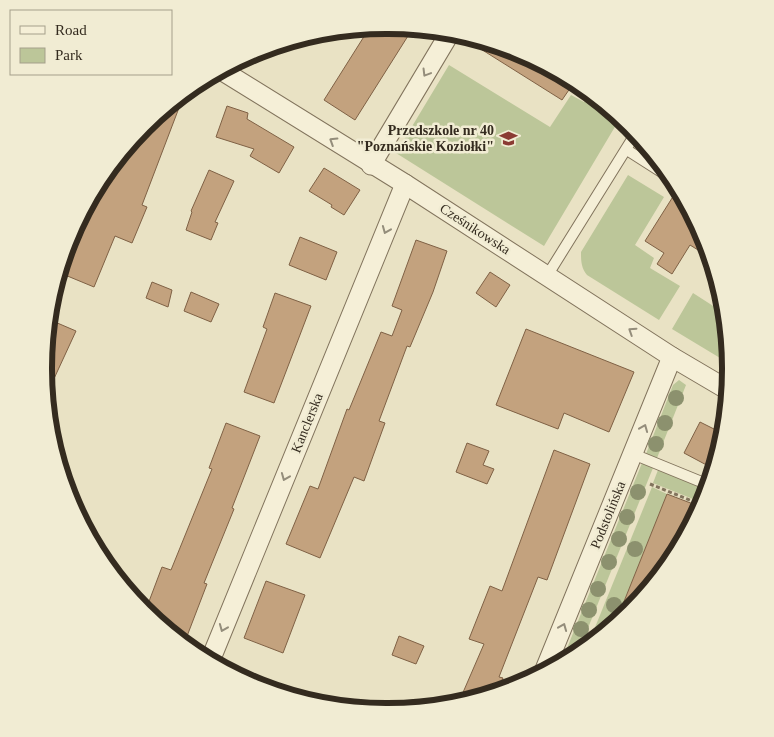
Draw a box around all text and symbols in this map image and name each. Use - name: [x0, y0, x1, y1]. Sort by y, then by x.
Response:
- legend: [10, 10, 172, 75]
- text: Road: [55, 22, 87, 38]
- text: Park: [55, 47, 83, 63]
- one-way arrow: [422, 68, 432, 77]
- place label: Przedszkole nr 40 "Poznańskie Koziołki": [357, 123, 494, 154]
- school or university icon: Przedszkole nr 40 "Poznańskie Koziołki": [498, 128, 518, 148]
- one-way arrow: [330, 138, 339, 147]
- street label: Cześnikowska: [437, 201, 514, 258]
- one-way arrow: [382, 225, 392, 233]
- one-way arrow: [628, 327, 637, 337]
- street label: Kanclerska: [288, 390, 326, 455]
- one-way arrow: [637, 424, 648, 433]
- one-way arrow: [281, 472, 291, 481]
- street label: Podstolińska: [588, 478, 629, 551]
- one-way arrow: [219, 623, 229, 631]
- one-way arrow: [556, 623, 567, 632]

